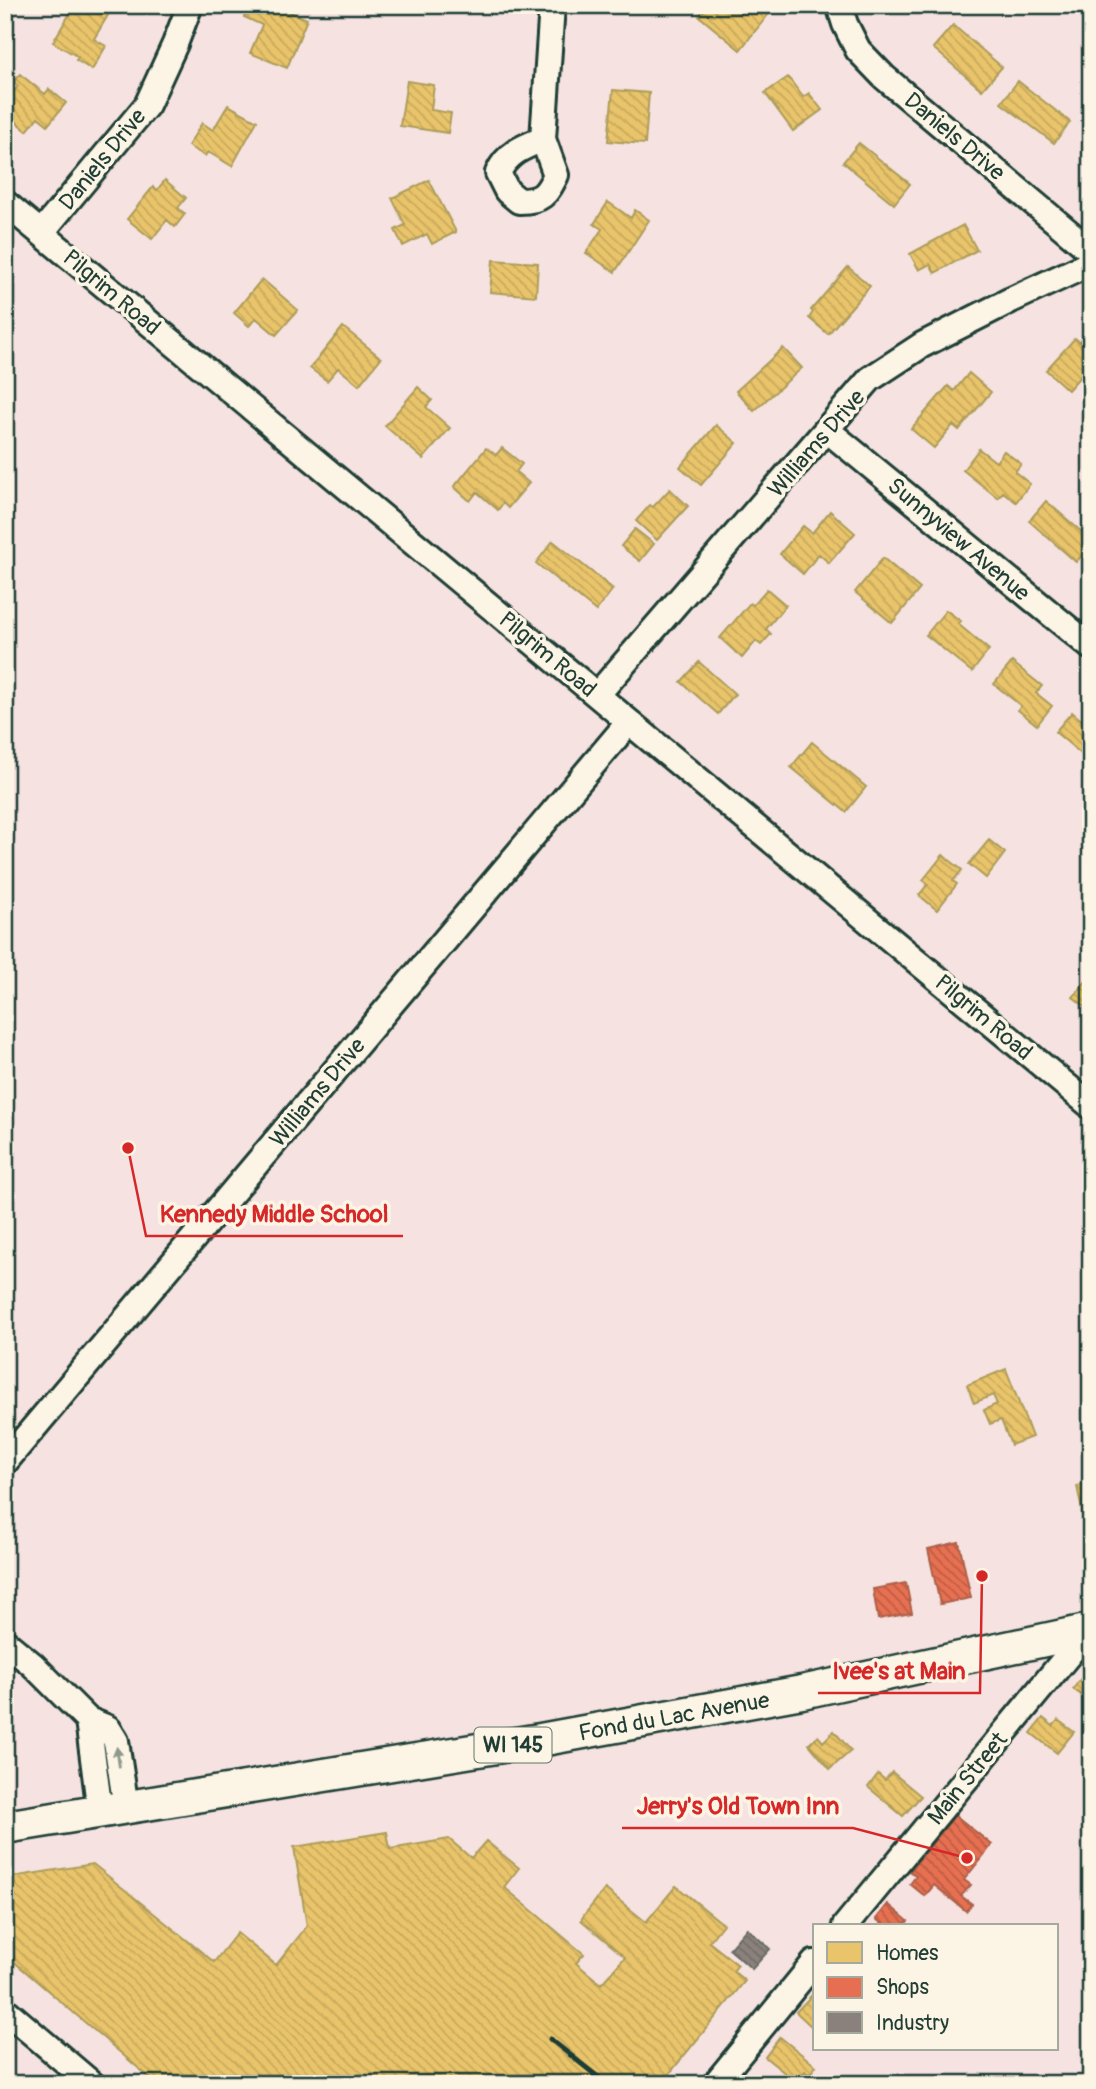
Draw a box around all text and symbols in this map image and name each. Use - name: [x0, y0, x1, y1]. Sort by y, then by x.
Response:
- street label: Daniels Drive: [898, 86, 1012, 187]
- street label: Daniels Drive: [53, 102, 153, 216]
- street label: Pilgrim Road: [57, 243, 166, 342]
- street label: Williams Drive: [761, 383, 872, 503]
- street label: Sunnyview Avenue: [881, 471, 1036, 608]
- street label: Pilgrim Road: [493, 605, 602, 704]
- street label: Pilgrim Road: [929, 968, 1038, 1067]
- street label: Williams Drive: [263, 1031, 372, 1153]
- callout: Kennedy Middle School: [146, 1191, 403, 1236]
- text: Kennedy Middle School: [160, 1200, 388, 1229]
- callout: Ivee's at Main: [818, 1648, 980, 1693]
- text: Ivee's at Main: [832, 1657, 966, 1686]
- street label: Fond du Lac Avenue: [577, 1685, 772, 1748]
- street label: Main Street: [921, 1725, 1014, 1831]
- road number: WI 145: [475, 1728, 552, 1762]
- one-way arrow: [112, 1745, 123, 1767]
- callout: Jerry's Old Town Inn: [622, 1783, 853, 1828]
- text: Jerry's Old Town Inn: [637, 1792, 839, 1821]
- legend: [813, 1924, 1058, 2050]
- text: Homes: [876, 1940, 939, 1967]
- text: Shops: [876, 1974, 929, 2001]
- text: Industry: [876, 2010, 949, 2037]

